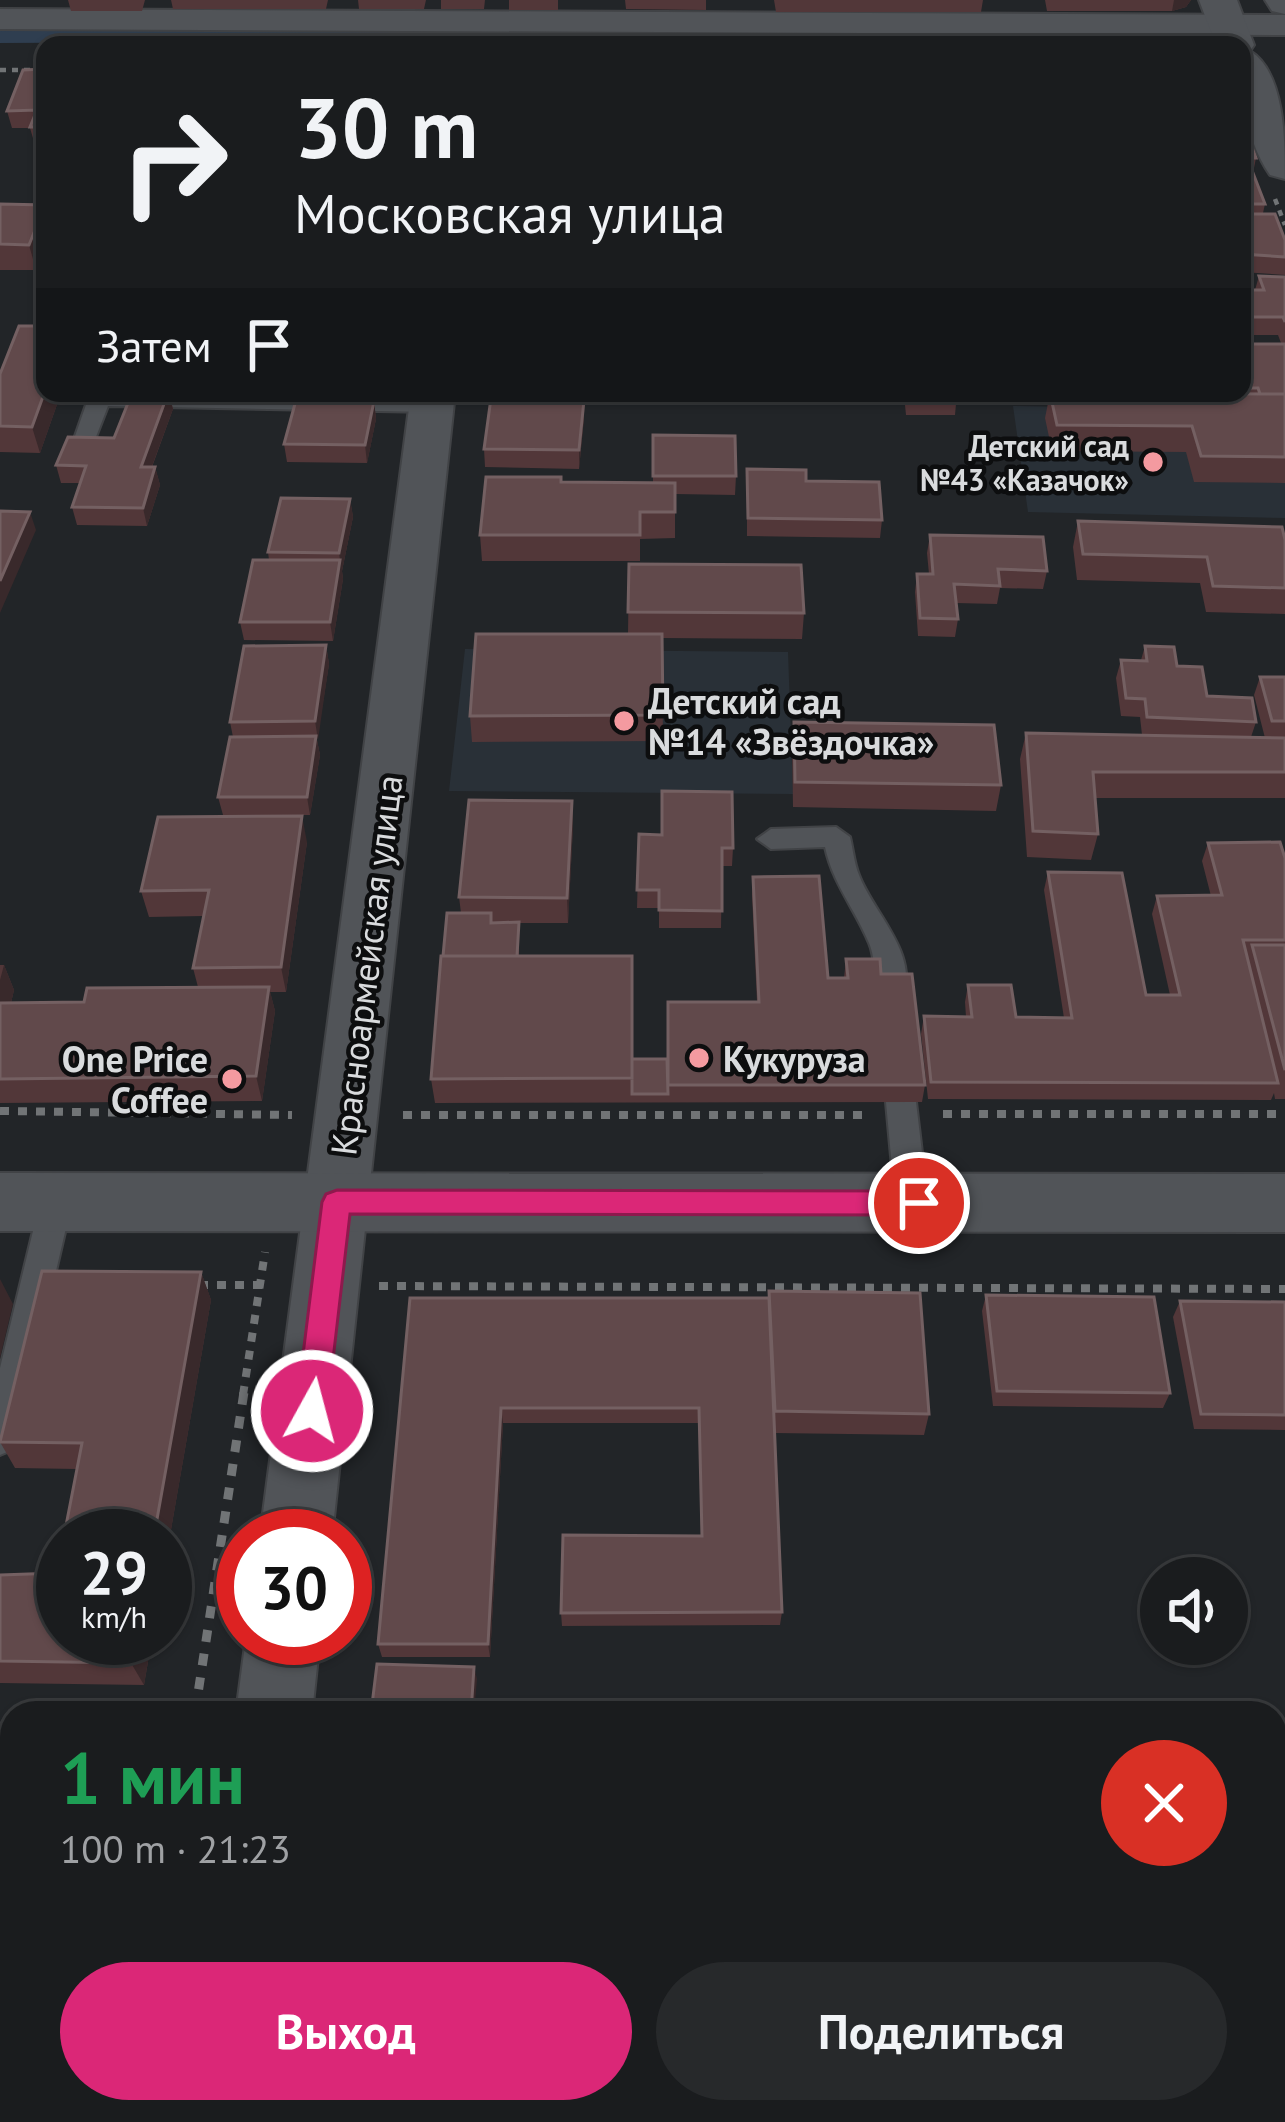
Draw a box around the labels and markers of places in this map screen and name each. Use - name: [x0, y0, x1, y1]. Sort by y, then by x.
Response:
- place label: Детский сад №43 «Казачок»: [920, 426, 1129, 499]
- marker: Детский сад №43 «Казачок»: [1140, 449, 1166, 475]
- place label: Детский сад №14 «Звёздочка»: [648, 677, 934, 765]
- marker: Детский сад №14 «Звёздочка»: [611, 708, 637, 734]
- place label: One Price Coffee: [62, 1035, 208, 1123]
- place label: Кукуруза: [723, 1035, 866, 1082]
- marker: Кукуруза: [686, 1045, 712, 1071]
- marker: One Price Coffee: [219, 1066, 245, 1092]
- pin: [868, 1152, 970, 1254]

